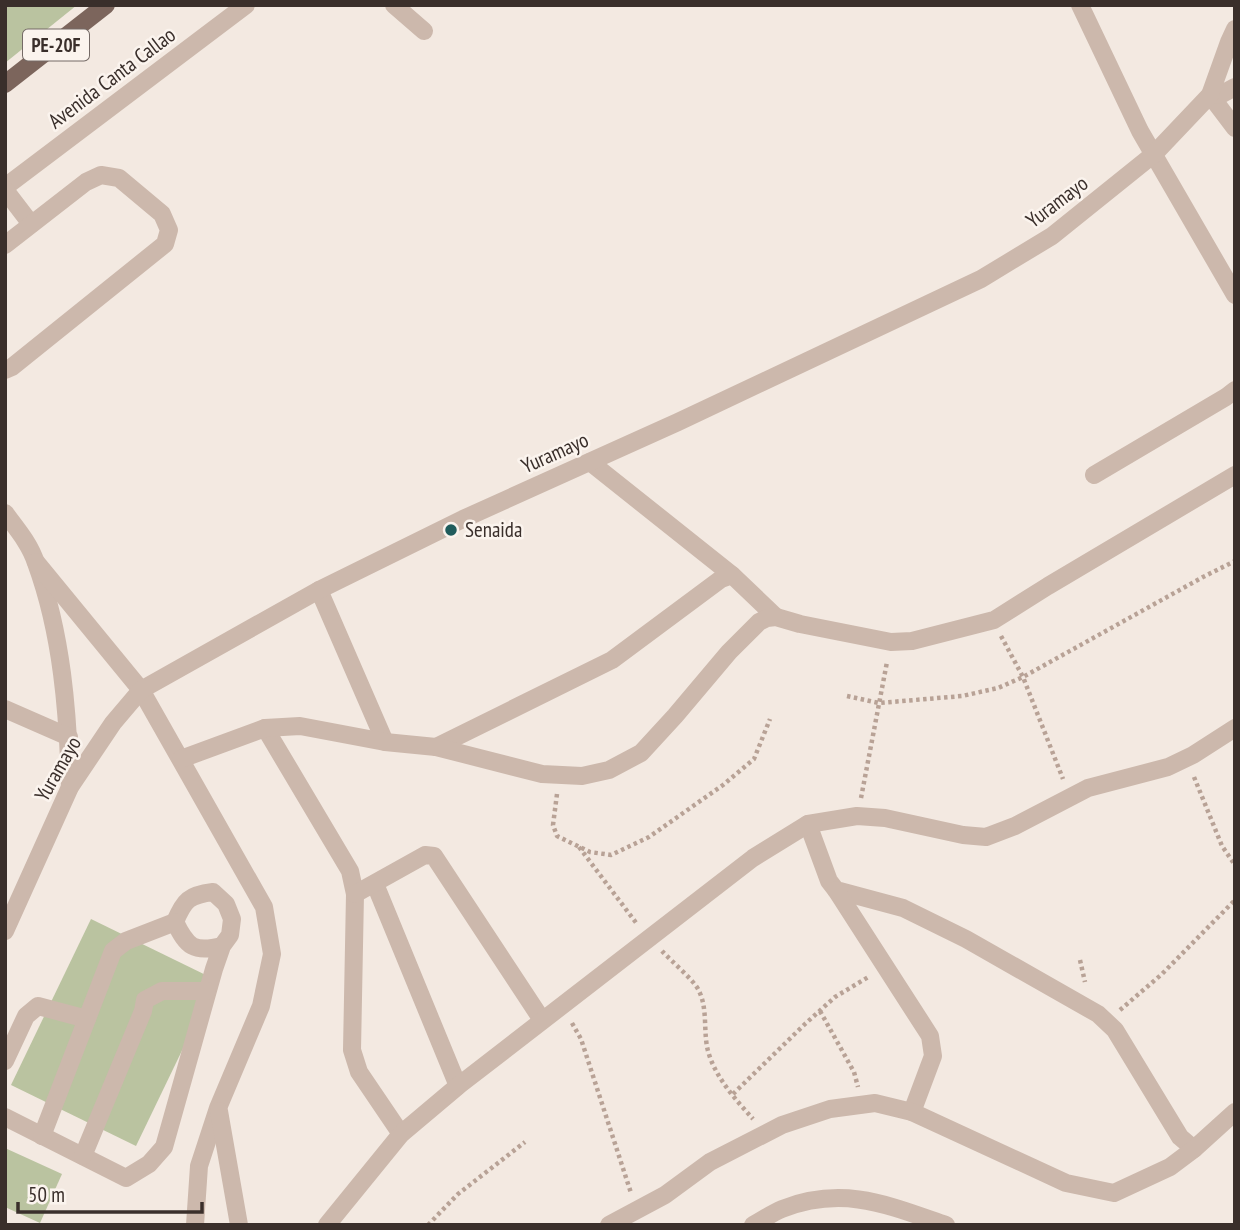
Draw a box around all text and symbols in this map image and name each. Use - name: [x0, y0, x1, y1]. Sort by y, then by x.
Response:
- street label: Avenida Canta Callao: [43, 21, 181, 134]
- road number: PE-20F: [23, 30, 89, 60]
- street label: Yuramayo: [1020, 170, 1093, 234]
- street label: Yuramayo: [517, 426, 593, 479]
- place label: Senaida: [465, 516, 522, 543]
- marker: Senaida: [443, 522, 459, 538]
- street label: Yuramayo: [28, 731, 87, 806]
- scale bar: [18, 1170, 201, 1214]
- text: 50 m: [28, 1181, 65, 1208]

